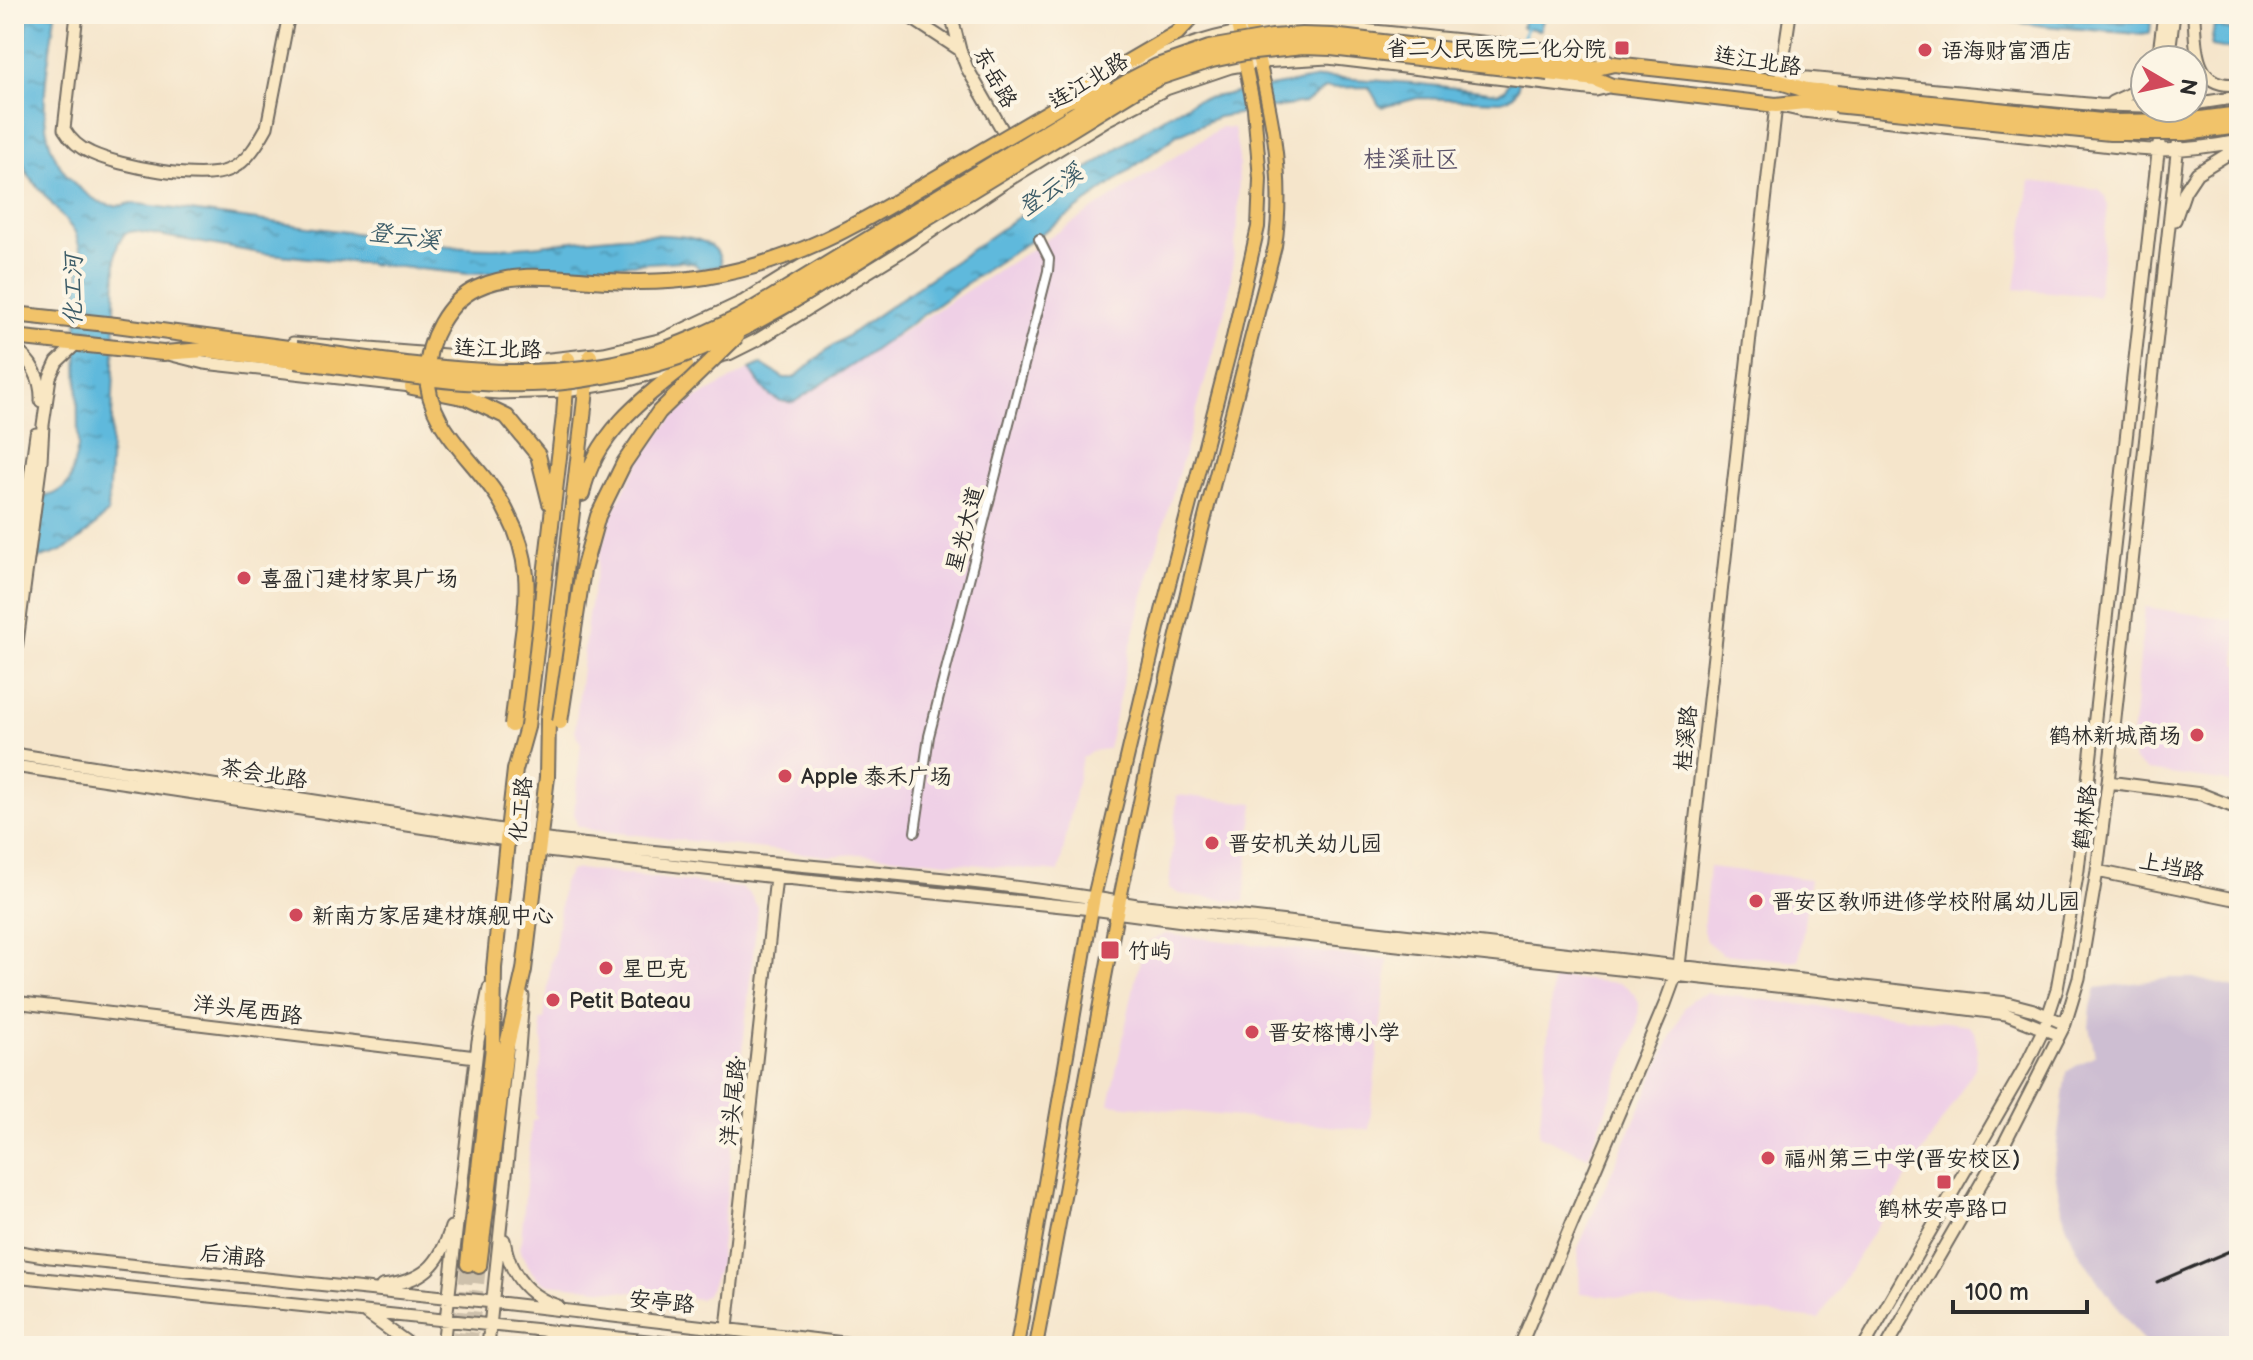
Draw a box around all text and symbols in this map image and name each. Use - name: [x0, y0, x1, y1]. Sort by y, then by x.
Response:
- place label: 省二人民医院二化分院: [1386, 36, 1606, 63]
- place label: 语海财富酒店: [1941, 38, 2073, 65]
- marker: 省二人民医院二化分院: [1613, 39, 1631, 57]
- street label: 连江北路: [1712, 41, 1803, 82]
- marker: 语海财富酒店: [1916, 41, 1934, 59]
- street label: 东岳路: [967, 42, 1022, 113]
- north arrow: [2129, 44, 2209, 124]
- street label: 连江北路: [1044, 47, 1133, 116]
- text: N: [2173, 77, 2202, 97]
- district label: 桂溪社区: [1363, 145, 1459, 174]
- water label: 登云溪: [1012, 157, 1090, 223]
- water label: 登云溪: [366, 218, 443, 256]
- water label: 化工河: [59, 250, 88, 326]
- street label: 连江北路: [453, 334, 542, 365]
- street label: 星光大道: [941, 483, 990, 575]
- place label: 喜盈门建材家具广场: [260, 566, 458, 593]
- marker: 喜盈门建材家具广场: [235, 569, 253, 587]
- street label: 桂溪路: [1670, 704, 1703, 772]
- place label: 鹤林新城商场: [2049, 723, 2181, 750]
- marker: 鹤林新城商场: [2188, 726, 2206, 744]
- street label: 茶会北路: [218, 754, 309, 795]
- place label: Apple 泰禾广场: [801, 764, 952, 791]
- marker: Apple 泰禾广场: [776, 767, 794, 785]
- street label: 化工路: [505, 775, 538, 843]
- street label: 鹤林路: [2068, 783, 2103, 852]
- place label: 晋安机关幼儿园: [1228, 831, 1382, 858]
- marker: 晋安机关幼儿园: [1203, 834, 1221, 852]
- street label: 上垱路: [2137, 848, 2207, 887]
- place label: 晋安区教师进修学校附属幼儿园: [1772, 889, 2080, 916]
- marker: 晋安区教师进修学校附属幼儿园: [1747, 892, 1765, 910]
- place label: 新南方家居建材旗舰中心: [312, 903, 554, 930]
- marker: 新南方家居建材旗舰中心: [287, 906, 305, 924]
- place label: 竹屿: [1128, 938, 1172, 965]
- marker: 竹屿: [1099, 939, 1121, 961]
- place label: 星巴克: [622, 956, 688, 983]
- marker: 星巴克: [597, 959, 615, 977]
- place label: Petit Bateau: [569, 988, 691, 1015]
- street label: 洋头尾西路: [192, 990, 304, 1031]
- marker: Petit Bateau: [544, 991, 562, 1009]
- place label: 晋安榕博小学: [1268, 1020, 1400, 1047]
- marker: 晋安榕博小学: [1243, 1023, 1261, 1041]
- street label: 洋头尾路·: [715, 1054, 752, 1148]
- place label: 福州第三中学(晋安校区): [1784, 1146, 2020, 1173]
- marker: 福州第三中学(晋安校区): [1759, 1149, 1777, 1167]
- marker: 鹤林安亭路口: [1935, 1173, 1953, 1191]
- place label: 鹤林安亭路口: [1878, 1196, 2010, 1223]
- street label: 后浦路: [199, 1240, 267, 1273]
- scale bar: [1953, 1264, 2087, 1314]
- text: 100 m: [1965, 1278, 2029, 1307]
- street label: 安亭路: [628, 1286, 696, 1319]

